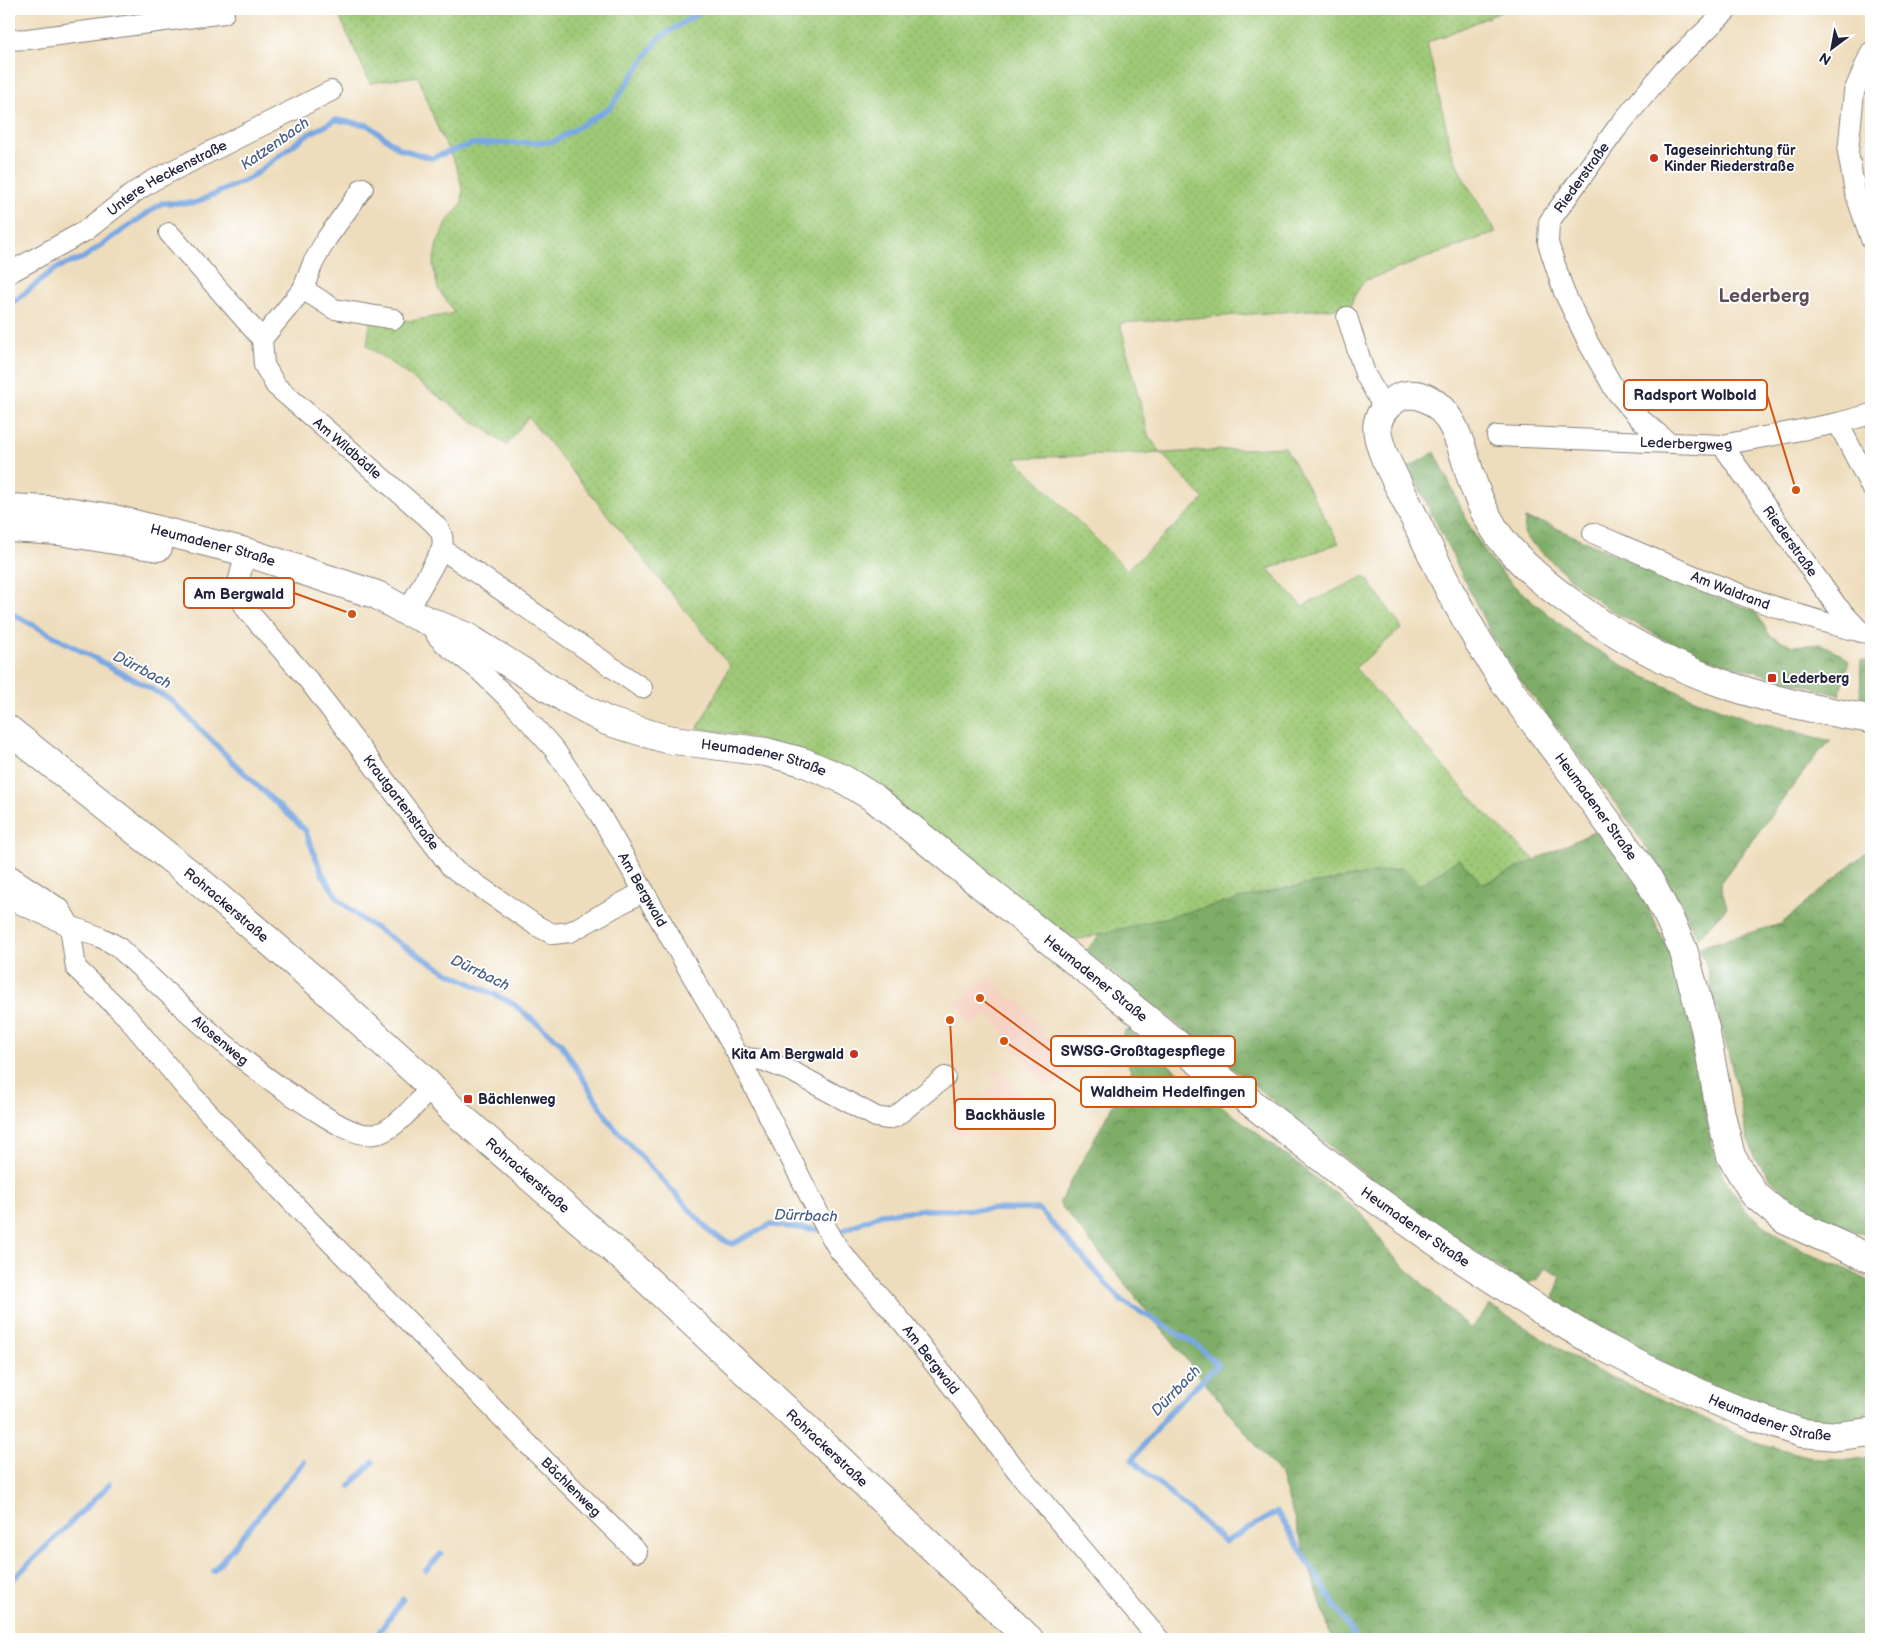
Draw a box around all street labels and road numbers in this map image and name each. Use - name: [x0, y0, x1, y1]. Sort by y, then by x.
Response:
- street label: Untere Heckenstraße: [103, 136, 230, 219]
- street label: Riederstraße: [1550, 139, 1612, 216]
- street label: Am Wildbädle: [310, 414, 385, 482]
- street label: Lederbergweg: [1639, 433, 1733, 454]
- street label: Riederstraße: [1759, 502, 1821, 580]
- street label: Heumadener Straße: [149, 520, 278, 570]
- street label: Am Waldrand: [1689, 567, 1772, 613]
- street label: Heumadener Straße: [700, 735, 829, 780]
- street label: Heumadener Straße: [1552, 749, 1641, 863]
- street label: Krautgartenstraße: [360, 751, 443, 853]
- street label: Am Bergwald: [615, 849, 671, 930]
- street label: Rohrackerstraße: [181, 864, 272, 946]
- street label: Heumadener Straße: [1041, 931, 1151, 1025]
- street label: Alosenweg: [189, 1012, 252, 1069]
- street label: Rohrackerstraße: [482, 1134, 573, 1216]
- street label: Heumadener Straße: [1358, 1183, 1473, 1270]
- street label: Am Bergwald: [899, 1322, 963, 1398]
- street label: Heumadener Straße: [1706, 1390, 1832, 1444]
- street label: Rohrackerstraße: [783, 1406, 871, 1490]
- street label: Bächlenweg: [538, 1453, 605, 1520]

